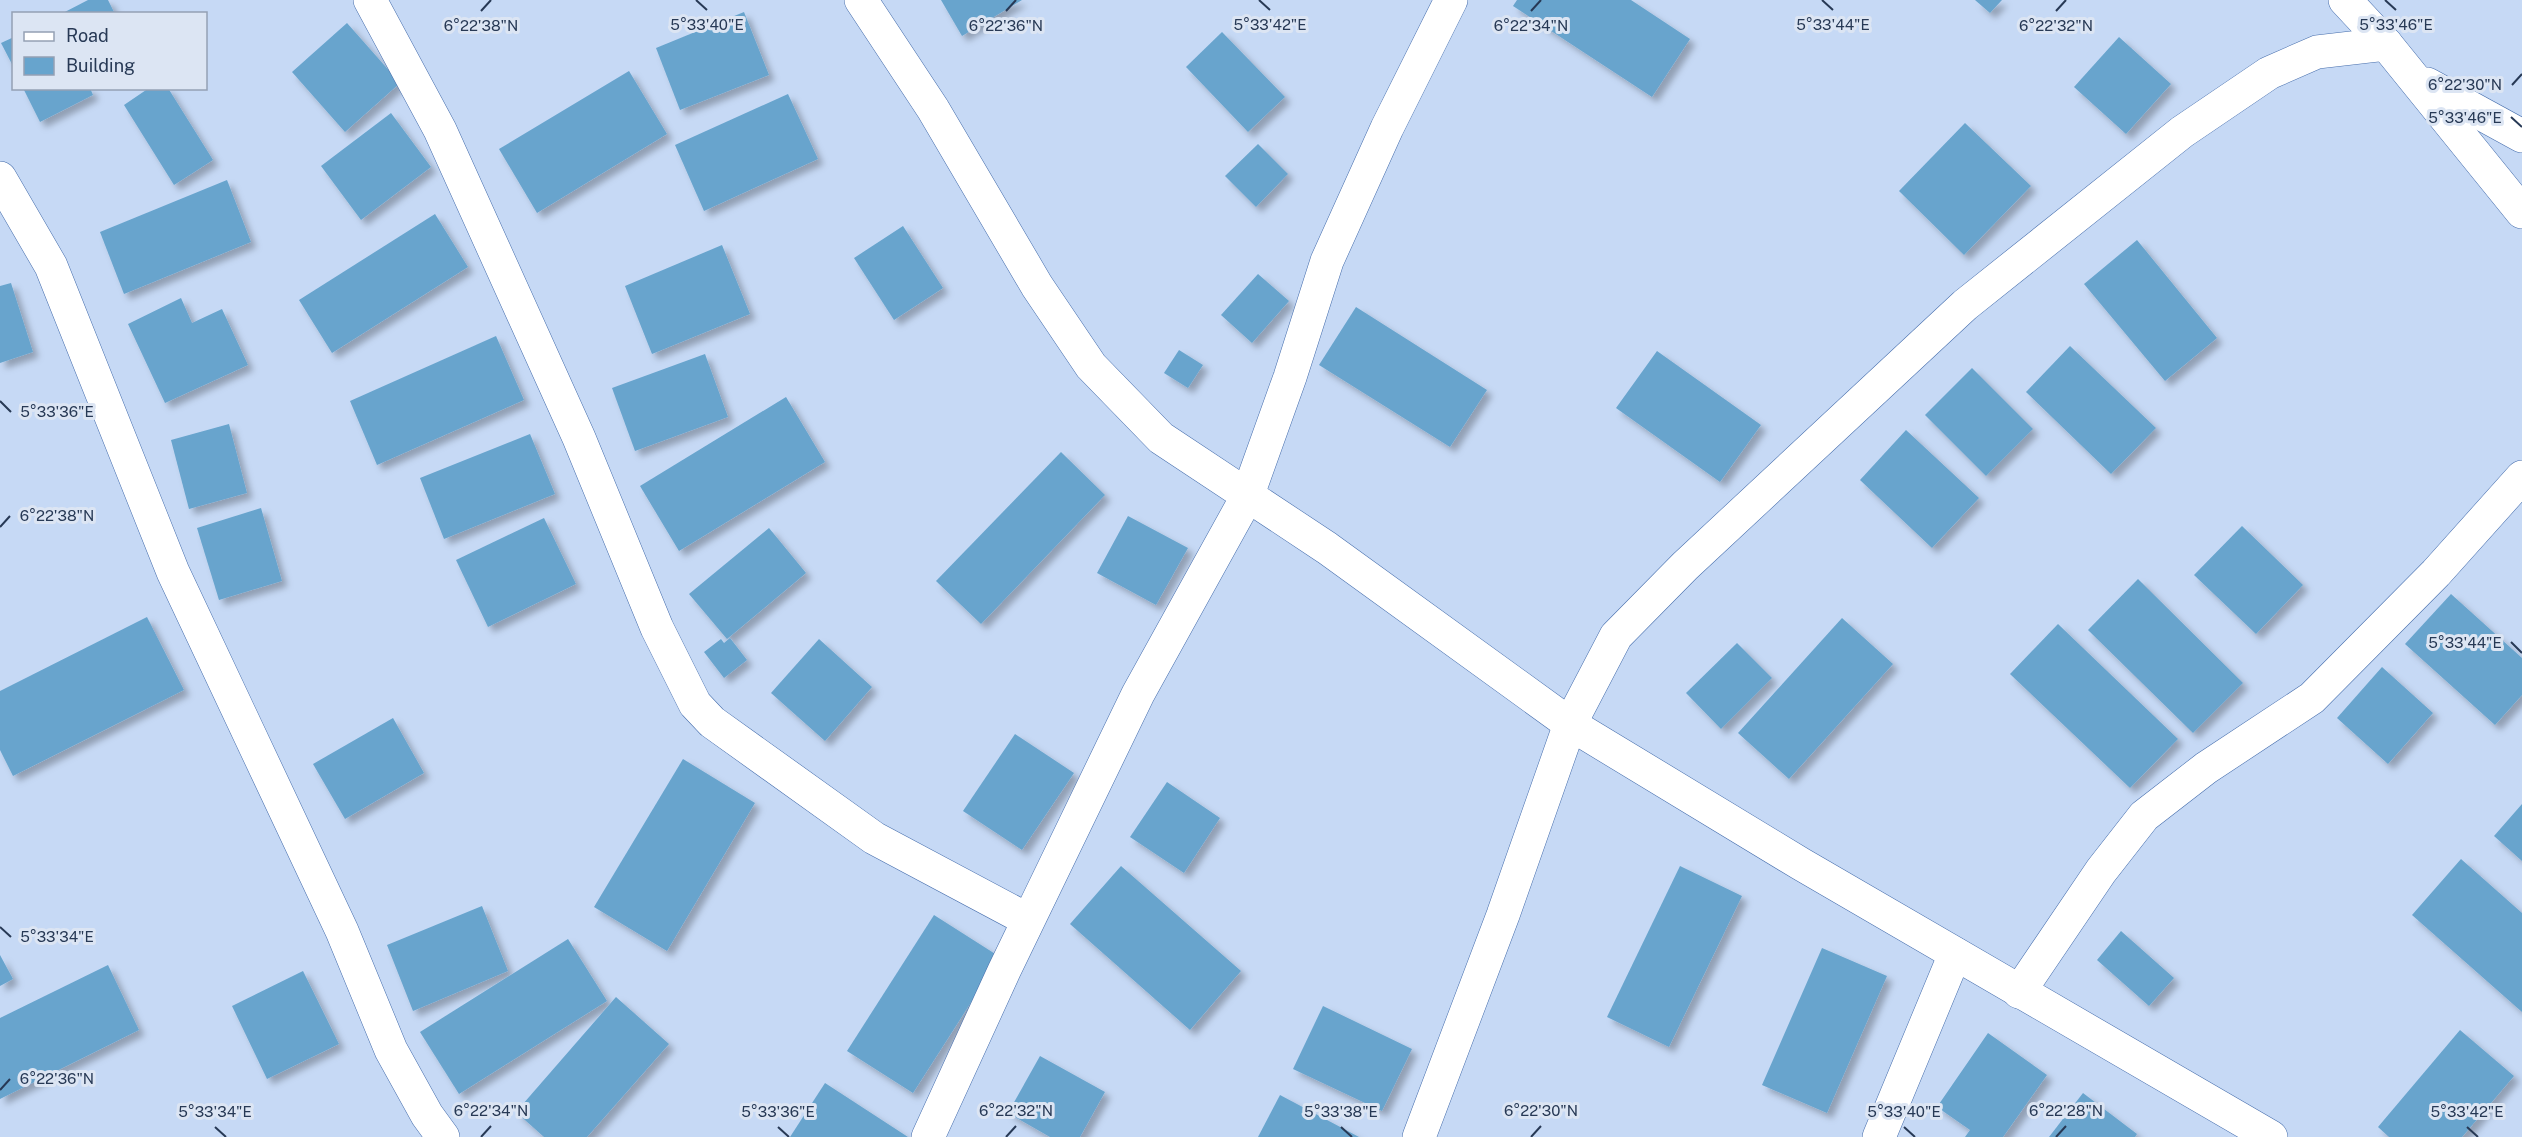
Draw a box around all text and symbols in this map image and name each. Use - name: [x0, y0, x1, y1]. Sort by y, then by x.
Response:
- legend: [12, 12, 207, 90]
- text: 5°33'40"E: [670, 16, 744, 33]
- text: 5°33'42"E: [1233, 16, 1307, 33]
- text: 5°33'44"E: [1796, 16, 1870, 33]
- text: 5°33'46"E: [2359, 16, 2433, 33]
- text: 6°22'38"N: [444, 17, 518, 34]
- text: 6°22'36"N: [969, 17, 1043, 34]
- text: 6°22'34"N: [1494, 17, 1568, 34]
- text: 6°22'32"N: [2019, 17, 2093, 34]
- text: Road: [66, 25, 109, 46]
- text: Building: [66, 55, 135, 76]
- text: 6°22'30"N: [2428, 76, 2502, 93]
- text: 5°33'46"E: [2428, 109, 2502, 126]
- text: 5°33'36"E: [20, 403, 94, 420]
- text: 6°22'38"N: [20, 507, 94, 524]
- text: 5°33'44"E: [2428, 634, 2502, 651]
- text: 5°33'34"E: [20, 928, 94, 945]
- text: 6°22'36"N: [20, 1070, 94, 1087]
- text: 6°22'34"N: [454, 1102, 528, 1119]
- text: 6°22'32"N: [979, 1102, 1053, 1119]
- text: 6°22'30"N: [1504, 1102, 1578, 1119]
- text: 6°22'28"N: [2029, 1102, 2103, 1119]
- text: 5°33'34"E: [178, 1103, 252, 1120]
- text: 5°33'36"E: [741, 1103, 815, 1120]
- text: 5°33'38"E: [1304, 1103, 1378, 1120]
- text: 5°33'40"E: [1867, 1103, 1941, 1120]
- text: 5°33'42"E: [2430, 1103, 2504, 1120]

